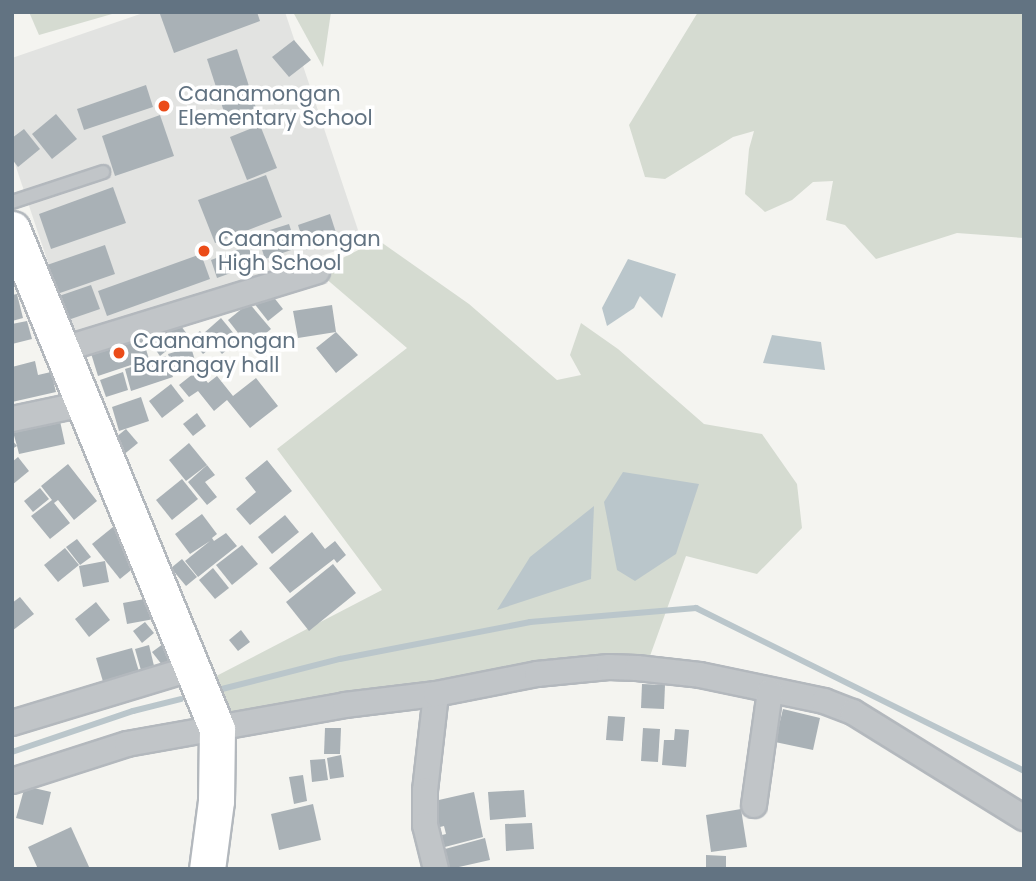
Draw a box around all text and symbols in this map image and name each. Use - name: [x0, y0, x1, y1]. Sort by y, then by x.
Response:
- place label: Caanamongan Elementary School: [178, 81, 373, 131]
- marker: Caanamongan Elementary School: [156, 98, 172, 114]
- place label: Caanamongan High School: [218, 226, 381, 276]
- marker: Caanamongan High School: [196, 243, 212, 259]
- place label: Caanamongan Barangay hall: [133, 328, 296, 378]
- marker: Caanamongan Barangay hall: [111, 345, 127, 361]

